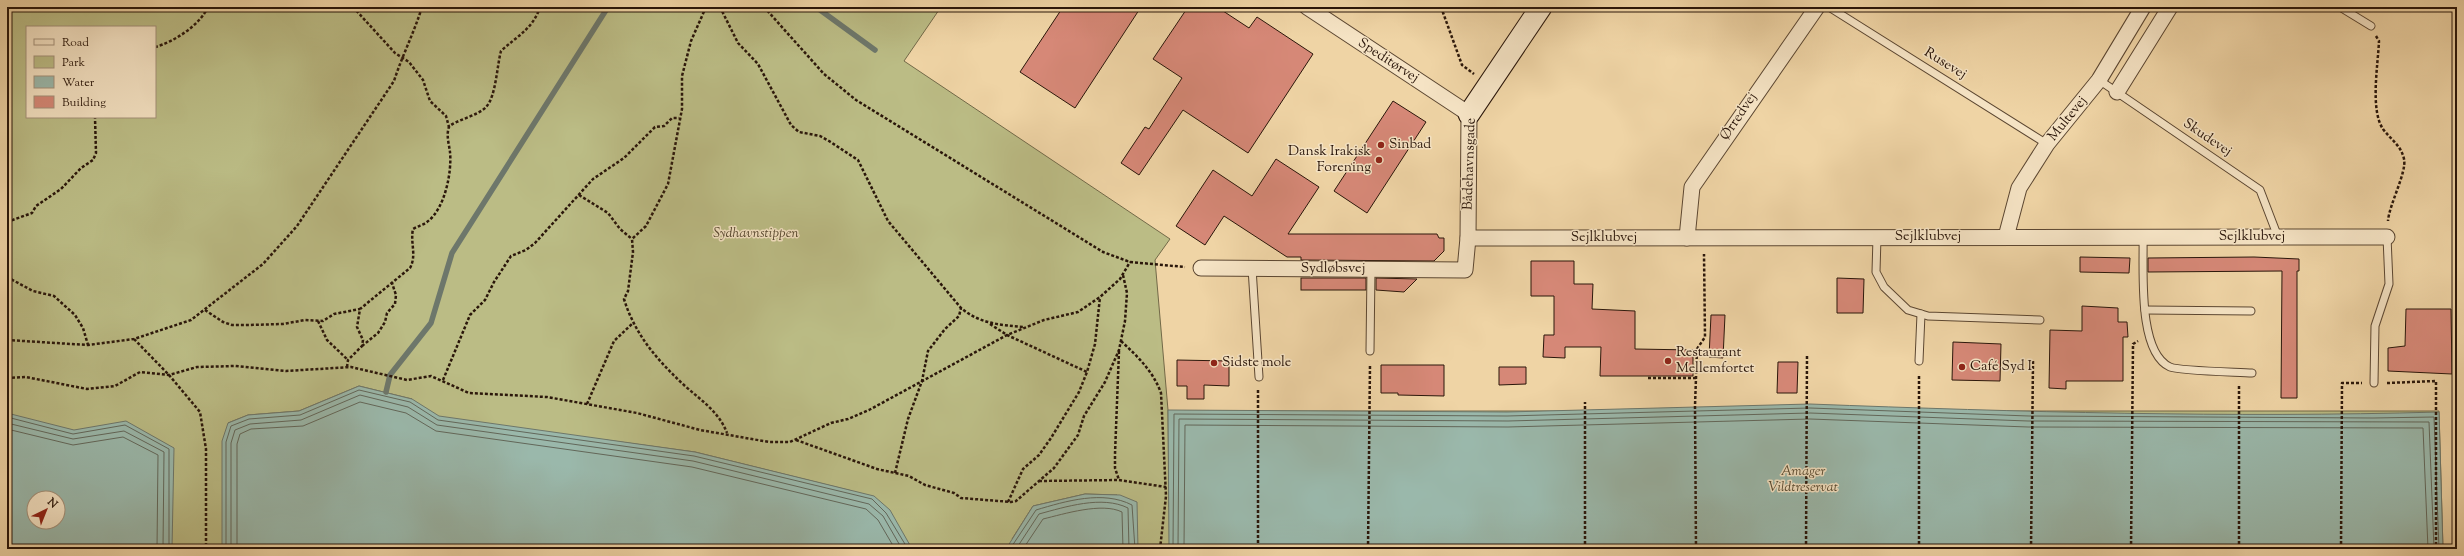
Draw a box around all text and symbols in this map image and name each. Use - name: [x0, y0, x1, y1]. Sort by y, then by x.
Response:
- legend: [26, 26, 156, 118]
- text: Road: [62, 34, 89, 52]
- street label: Speditørvej: [1353, 34, 1423, 88]
- street label: Rusevej: [1920, 43, 1970, 85]
- text: Park: [62, 54, 85, 72]
- text: Water: [62, 74, 95, 92]
- street label: Ørredvej: [1716, 89, 1762, 145]
- street label: Multevej: [2044, 92, 2092, 146]
- text: Building: [62, 94, 106, 112]
- street label: Skudevej: [2179, 114, 2235, 162]
- street label: Bådehavnsgade: [1458, 118, 1482, 210]
- place label: Sinbad: [1389, 135, 1431, 155]
- marker: Sinbad: [1376, 140, 1386, 150]
- place label: Dansk Irakisk Forening: [1288, 142, 1371, 178]
- marker: Dansk Irakisk Forening: [1374, 155, 1384, 165]
- park label: Sydhavnstippen: [713, 224, 799, 244]
- street label: Sejlklubvej: [1895, 227, 1961, 247]
- street label: Sejlklubvej: [2219, 227, 2285, 247]
- street label: Sejlklubvej: [1571, 228, 1637, 248]
- street label: Sydløbsvej: [1301, 259, 1365, 279]
- place label: Restaurant Mellemfortet: [1676, 343, 1755, 379]
- place label: Sidste mole: [1222, 353, 1291, 373]
- marker: Restaurant Mellemfortet: [1663, 356, 1673, 366]
- place label: Café Syd I: [1970, 357, 2033, 377]
- marker: Sidste mole: [1209, 358, 1219, 368]
- marker: Café Syd I: [1957, 362, 1967, 372]
- park label: Amager Vildtreservat: [1768, 462, 1838, 498]
- north arrow: [26, 490, 66, 530]
- text: N: [43, 494, 61, 512]

